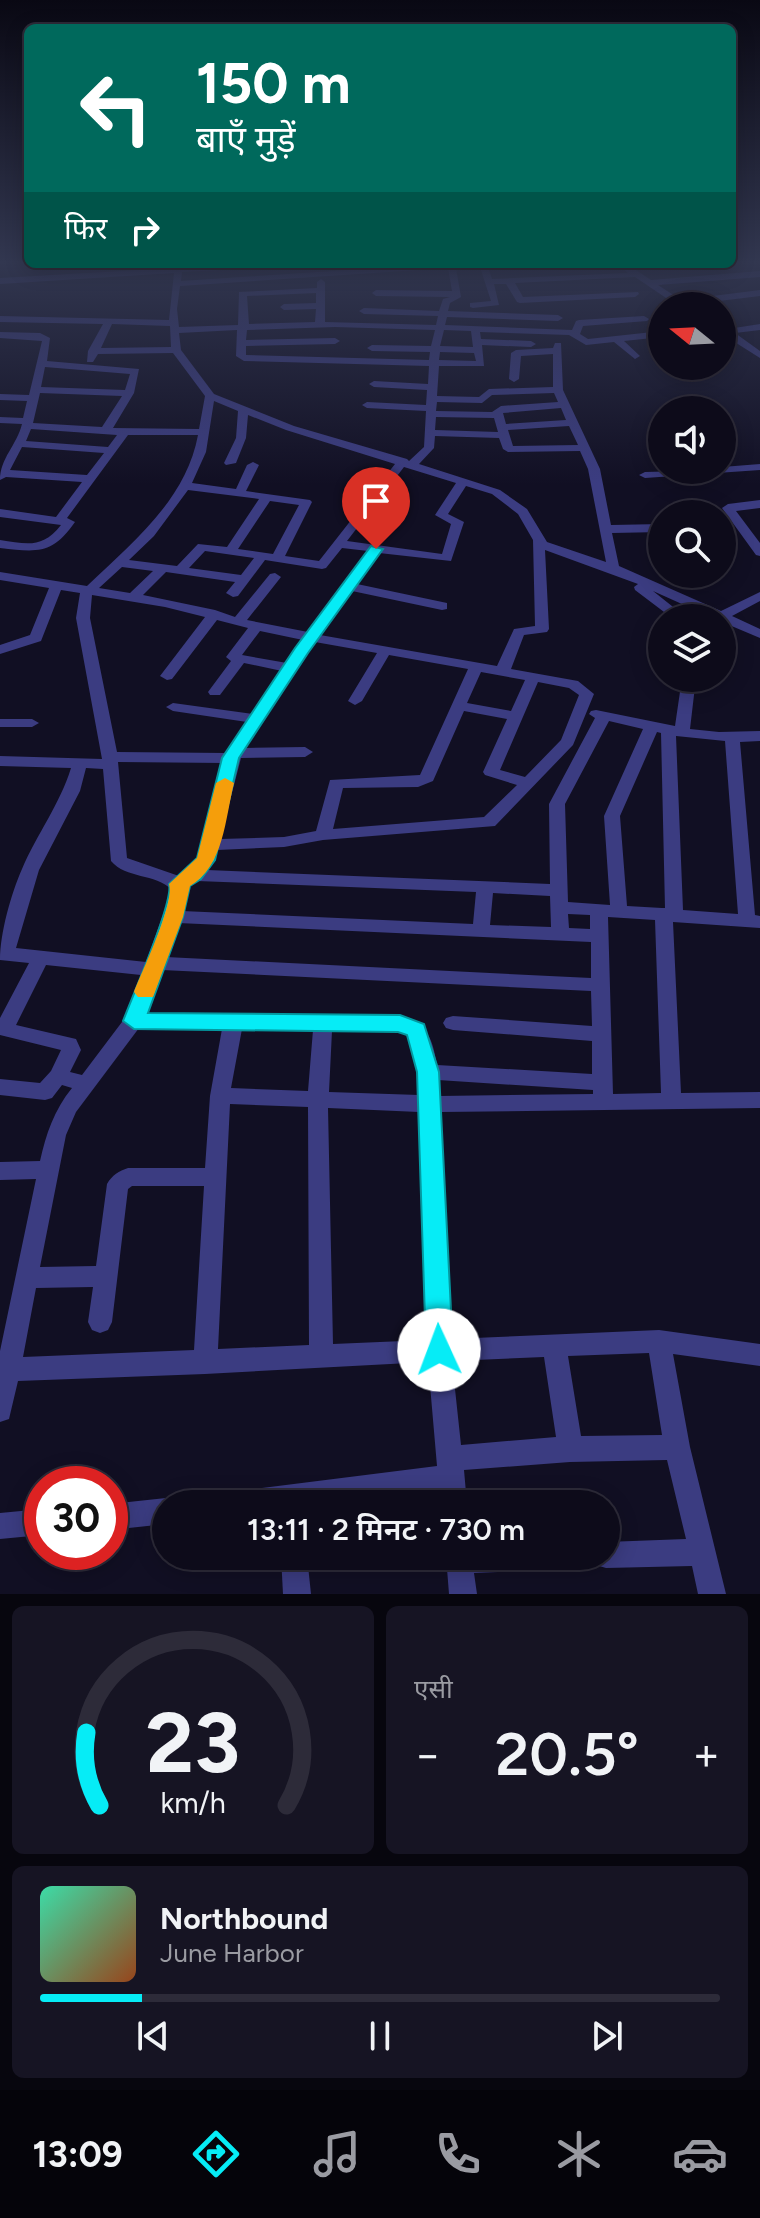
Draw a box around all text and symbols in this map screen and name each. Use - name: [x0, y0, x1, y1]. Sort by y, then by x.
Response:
- text: 150 m: [196, 50, 351, 117]
- icon: left: [64, 56, 168, 160]
- text: बाएँ मुड़ें: [196, 118, 295, 161]
- icon: right: [123, 208, 167, 252]
- text: फिर: [64, 210, 107, 247]
- north arrow: [648, 292, 736, 380]
- map controls: [648, 292, 736, 692]
- button: sound: [648, 396, 736, 484]
- pin: [342, 467, 410, 549]
- icon: arrive: [354, 479, 398, 523]
- button: search: [648, 500, 736, 588]
- button: layers: [648, 604, 736, 692]
- position arrow: [397, 1308, 481, 1392]
- speed limit sign: 30: [24, 1466, 128, 1570]
- text: 13:11 · 2 मिनट · 730 m: [247, 1511, 525, 1548]
- text: एसी: [414, 1673, 453, 1705]
- text: 23: [146, 1693, 240, 1793]
- text: 20.5°: [495, 1718, 639, 1790]
- text: −: [414, 1728, 441, 1781]
- text: +: [693, 1728, 720, 1781]
- text: km/h: [160, 1786, 226, 1820]
- text: Northbound: [160, 1900, 328, 1937]
- text: June Harbor: [160, 1937, 304, 1969]
- icon: previous: [131, 2014, 175, 2058]
- icon: pause: [358, 2014, 402, 2058]
- icon: next: [585, 2014, 629, 2058]
- icon: directions: [188, 2126, 244, 2182]
- icon: music: [309, 2126, 365, 2182]
- icon: phone: [430, 2126, 486, 2182]
- icon: climate: [551, 2126, 607, 2182]
- icon: car: [672, 2126, 728, 2182]
- text: 13:09: [32, 2133, 123, 2176]

